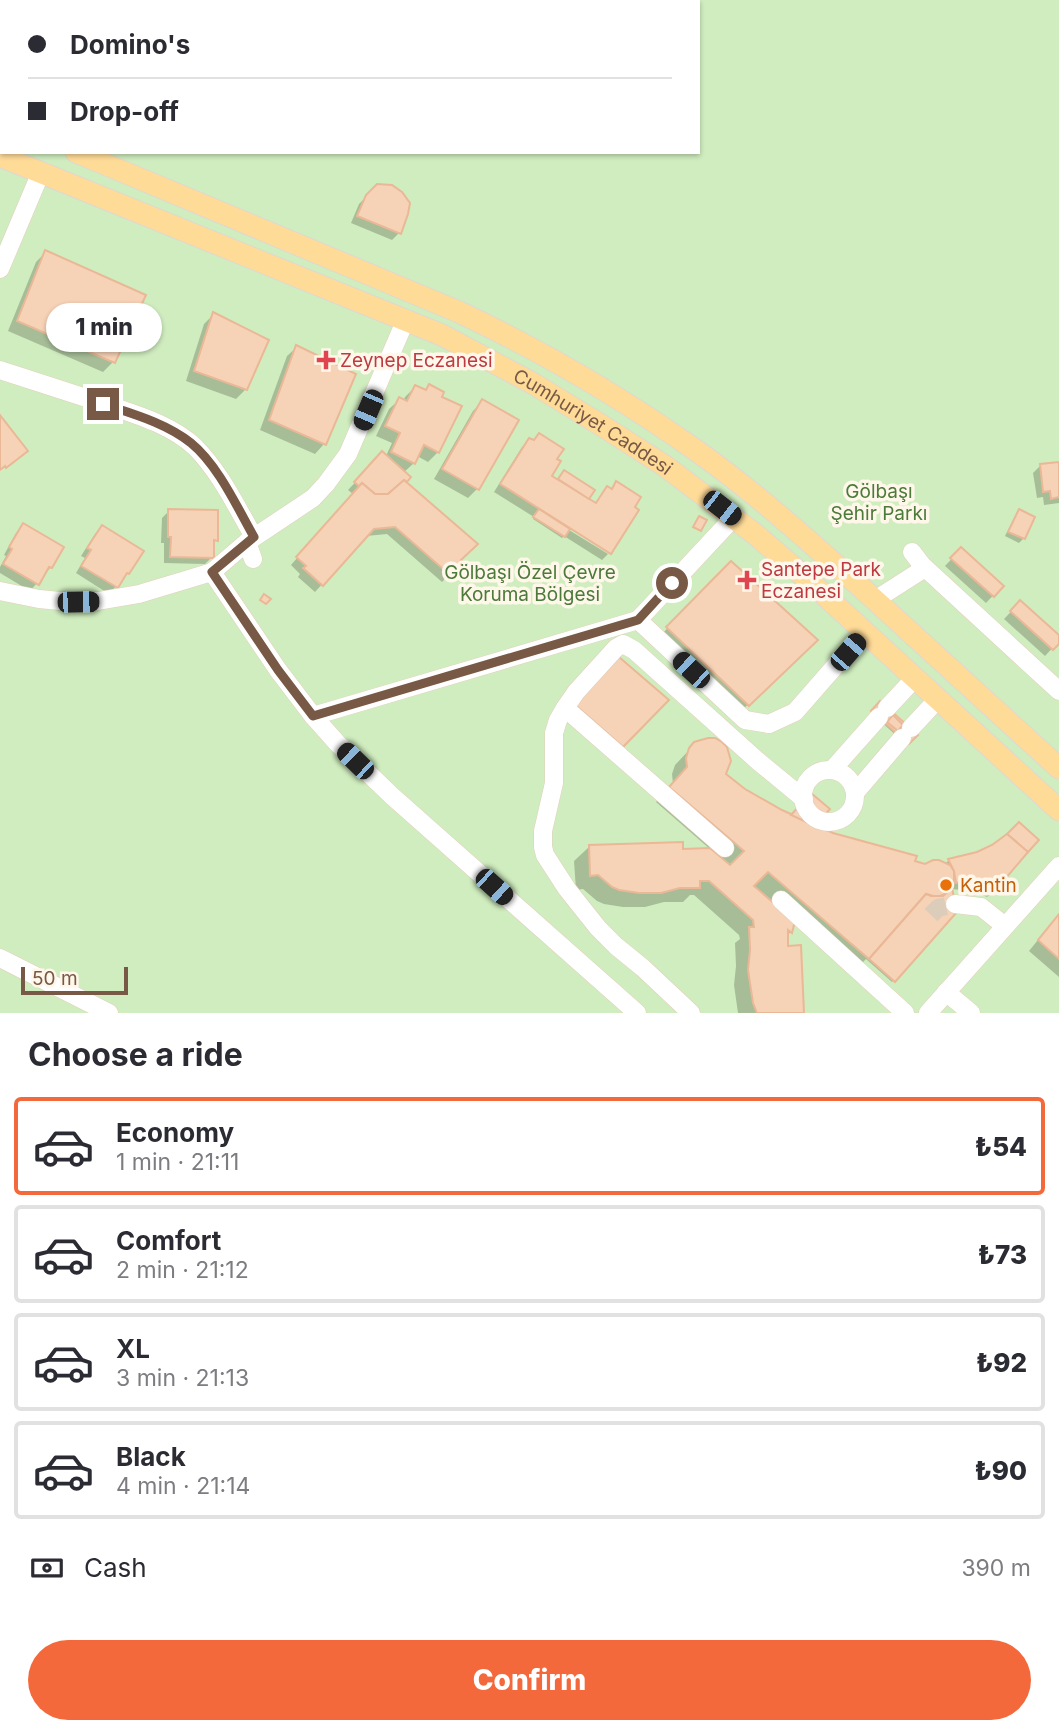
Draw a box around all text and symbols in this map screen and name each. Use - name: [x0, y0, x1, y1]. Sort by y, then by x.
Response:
- text: Domino's: [70, 29, 190, 60]
- text: Drop-off: [70, 96, 179, 127]
- callout: 1 min: [45, 302, 161, 352]
- text: 1 min: [75, 313, 133, 341]
- place label: Zeynep Eczanesi: [340, 349, 493, 372]
- marker: Zeynep Eczanesi: [318, 352, 334, 368]
- street label: Cumhuriyet Caddesi: [510, 364, 677, 479]
- car: [351, 387, 386, 433]
- route end: [87, 388, 119, 420]
- park label: Gölbaşı Şehir Parkı: [831, 480, 927, 525]
- car: [699, 487, 746, 529]
- place label: Santepe Park Eczanesi: [761, 558, 882, 603]
- park label: Gölbaşı Özel Çevre Koruma Bölgesi: [444, 561, 616, 606]
- route start: [656, 567, 688, 599]
- marker: Santepe Park Eczanesi: [739, 572, 755, 588]
- car: [57, 591, 100, 613]
- car: [827, 629, 870, 675]
- car: [669, 648, 714, 692]
- car: [333, 739, 378, 783]
- car: [472, 865, 517, 909]
- place label: Kantin: [960, 874, 1017, 897]
- marker: Kantin: [938, 877, 954, 893]
- scale bar: [21, 964, 128, 996]
- text: 50 m: [32, 967, 78, 990]
- text: Choose a ride: [28, 1035, 243, 1074]
- icon: car: [32, 1115, 95, 1178]
- text: Economy: [116, 1117, 234, 1148]
- text: ₺54: [975, 1131, 1027, 1162]
- text: 1 min · 21:11: [116, 1148, 239, 1176]
- icon: car: [32, 1223, 95, 1286]
- text: Comfort: [116, 1225, 221, 1256]
- text: ₺73: [978, 1239, 1027, 1270]
- text: 2 min · 21:12: [116, 1256, 249, 1284]
- icon: car: [32, 1331, 95, 1394]
- text: XL: [116, 1333, 150, 1364]
- text: ₺92: [976, 1347, 1027, 1378]
- text: 3 min · 21:13: [116, 1364, 249, 1392]
- icon: car: [32, 1439, 95, 1502]
- text: Black: [116, 1441, 186, 1472]
- text: ₺90: [975, 1455, 1027, 1486]
- text: 4 min · 21:14: [116, 1472, 250, 1500]
- icon: cash: [28, 1549, 66, 1587]
- text: Cash: [84, 1552, 147, 1583]
- text: 390 m: [961, 1554, 1031, 1582]
- button: Confirm: [28, 1640, 1031, 1720]

